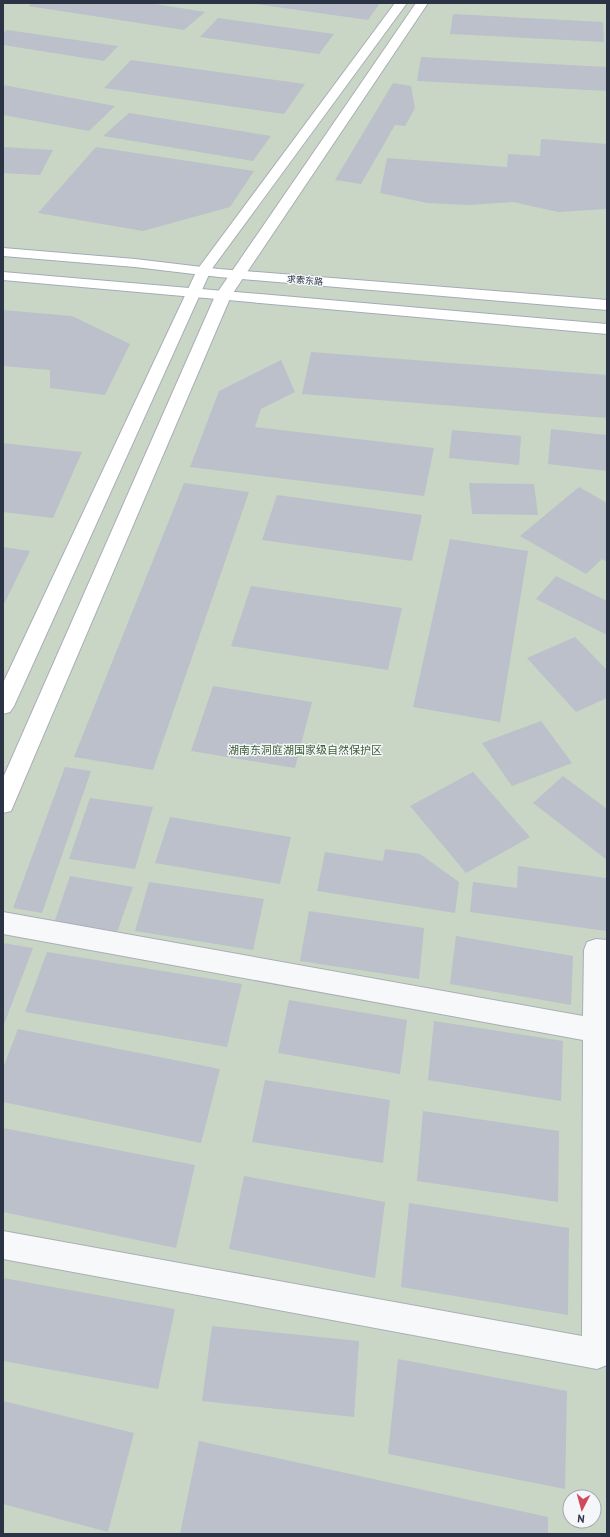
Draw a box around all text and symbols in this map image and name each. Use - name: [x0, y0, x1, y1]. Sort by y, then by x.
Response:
- street label: 求索东路: [287, 273, 323, 287]
- park label: 湖南东洞庭湖国家级自然保护区: [228, 743, 382, 757]
- north arrow: [562, 1489, 602, 1529]
- text: N: [577, 1512, 585, 1526]

